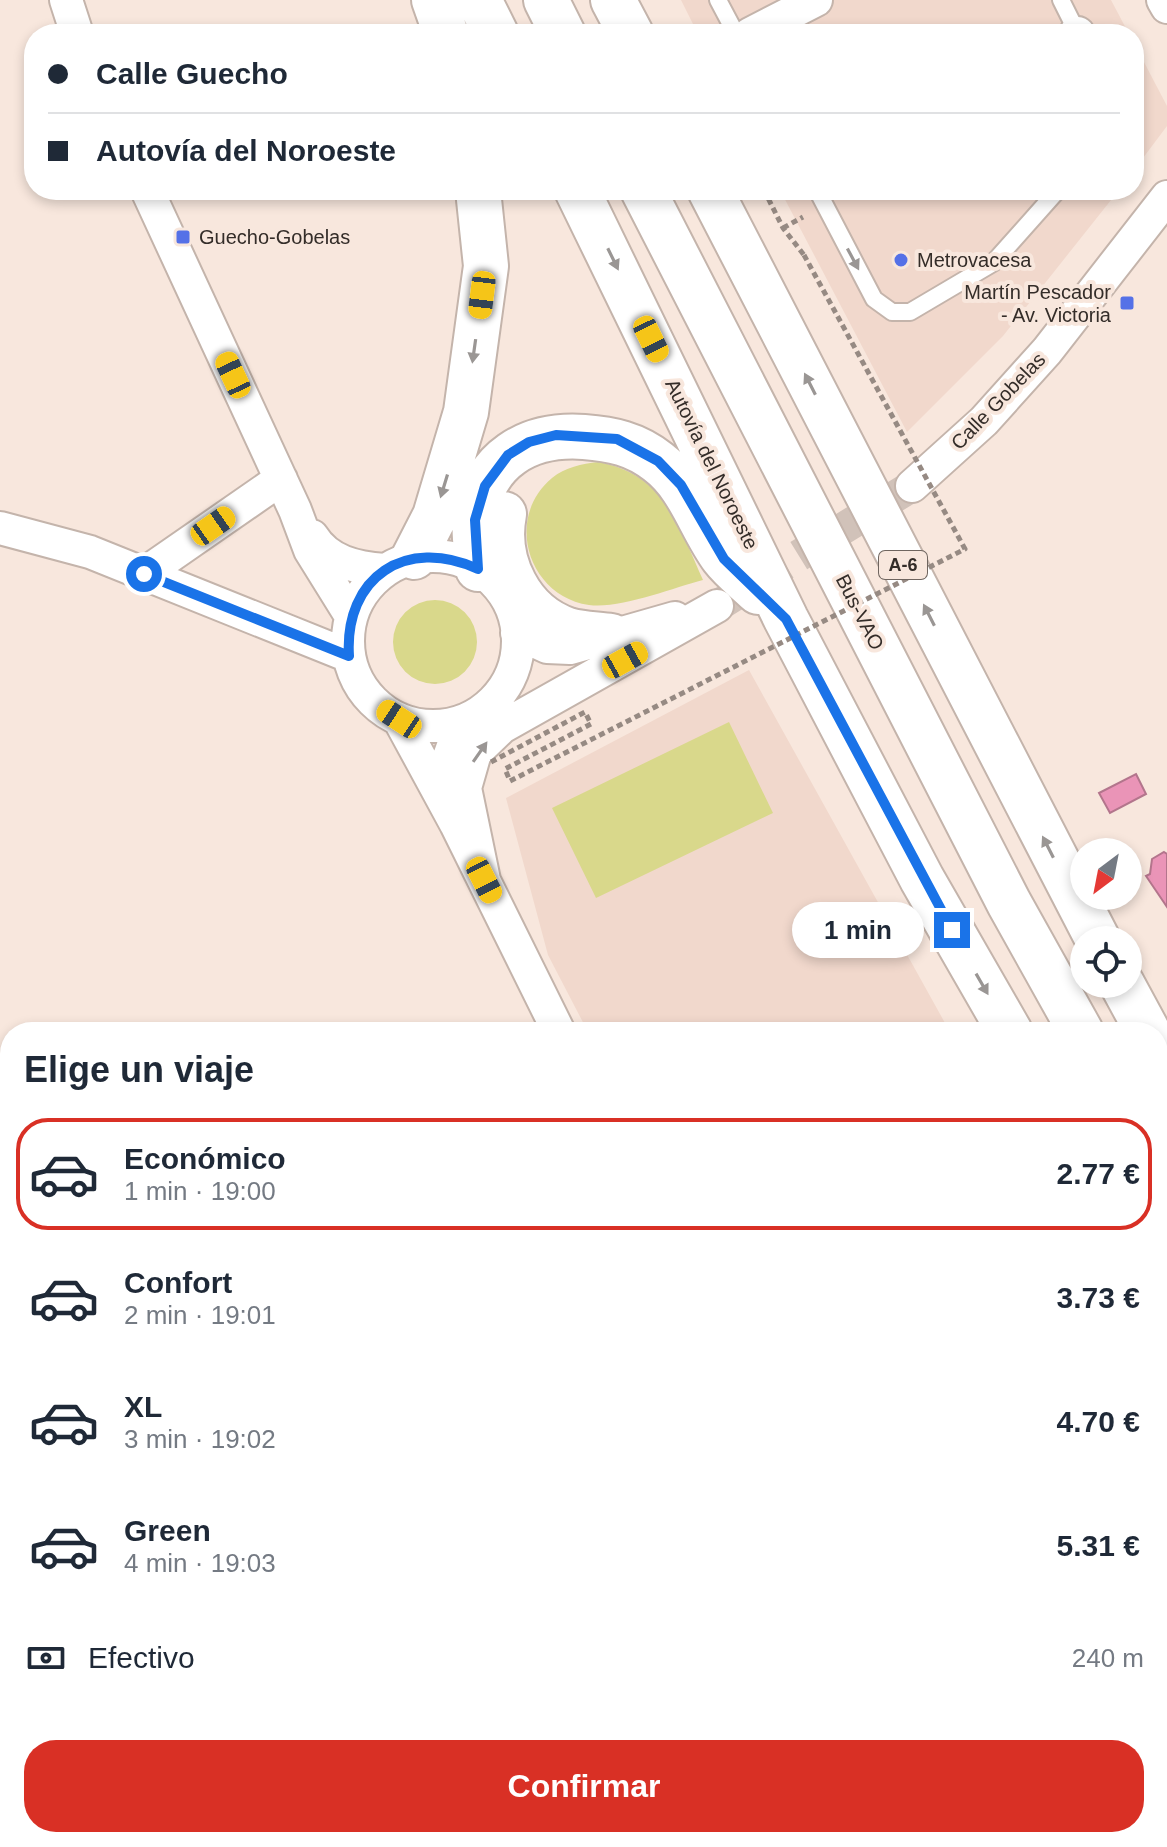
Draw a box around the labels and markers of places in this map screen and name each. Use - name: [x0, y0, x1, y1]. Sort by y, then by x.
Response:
- place label: Guecho-Gobelas: [199, 226, 350, 248]
- marker: Guecho-Gobelas: [174, 228, 192, 246]
- place label: Metrovacesa: [917, 249, 1032, 271]
- marker: Metrovacesa: [892, 251, 910, 269]
- place label: Martín Pescador - Av. Victoria: [964, 281, 1112, 326]
- marker: Martín Pescador - Av. Victoria: [1118, 294, 1136, 312]

